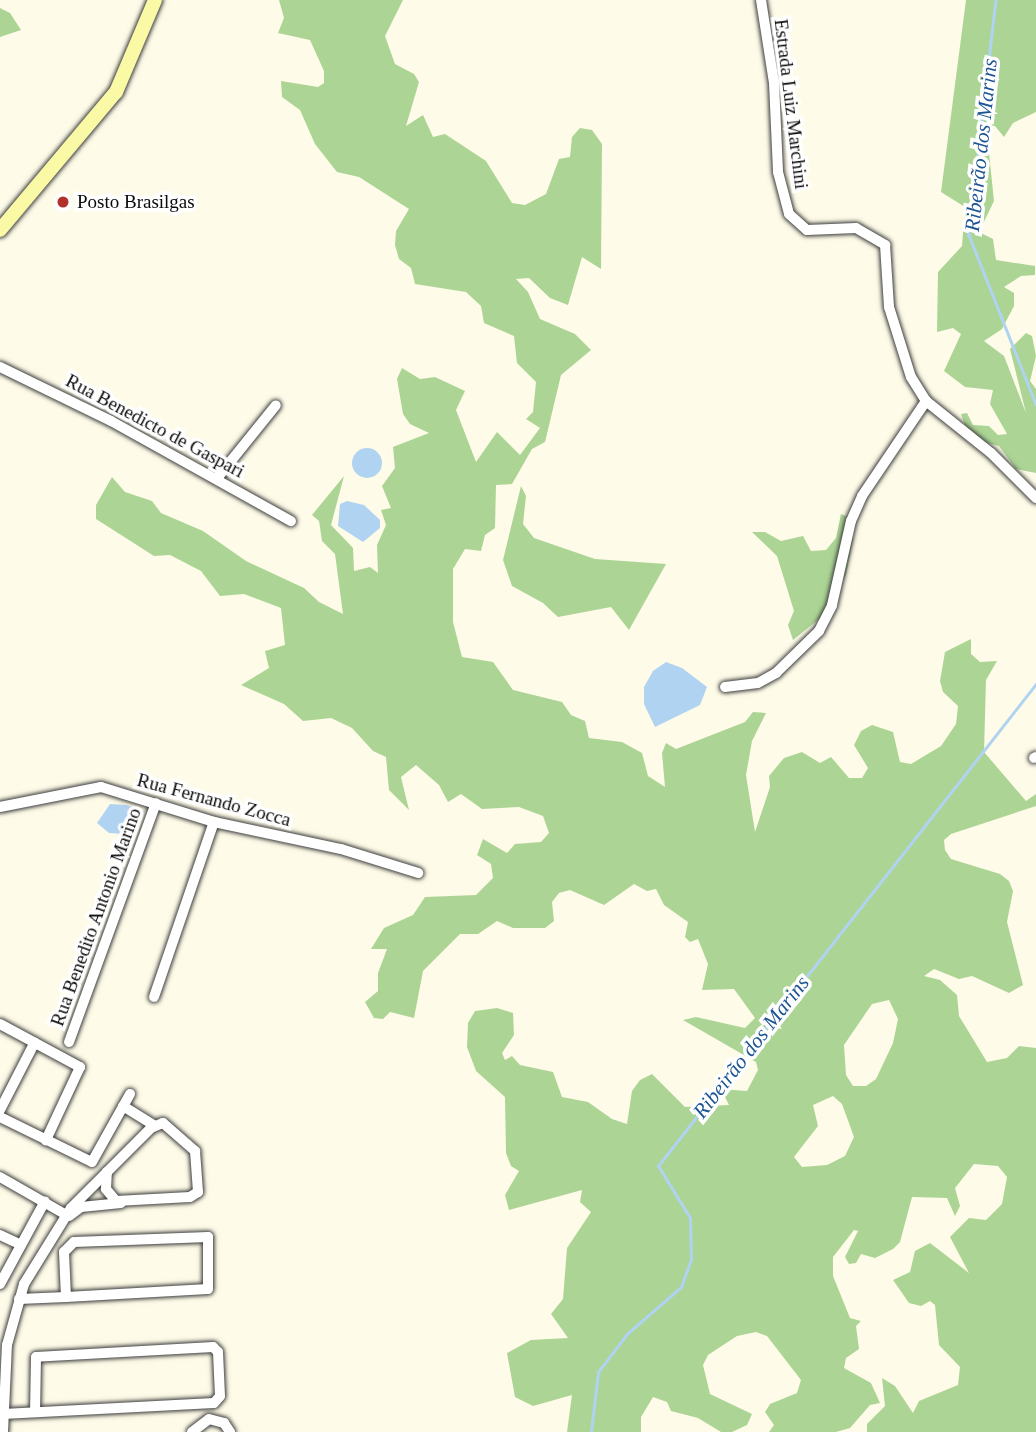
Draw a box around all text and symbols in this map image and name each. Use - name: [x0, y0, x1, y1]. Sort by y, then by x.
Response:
- street label: Estrada Luiz Marchini: [769, 18, 813, 190]
- water label: Ribeirão dos Marins: [959, 57, 1003, 233]
- place label: Posto Brasilgas: [77, 191, 195, 213]
- marker: Posto Brasilgas: [55, 194, 71, 210]
- street label: Rua Benedicto de Gaspari: [62, 369, 248, 483]
- street label: Rua Fernando Zocca: [135, 769, 293, 831]
- street label: Rua Benedito Antonio Marino: [46, 804, 146, 1030]
- water label: Ribeirão dos Marins: [688, 971, 814, 1123]

